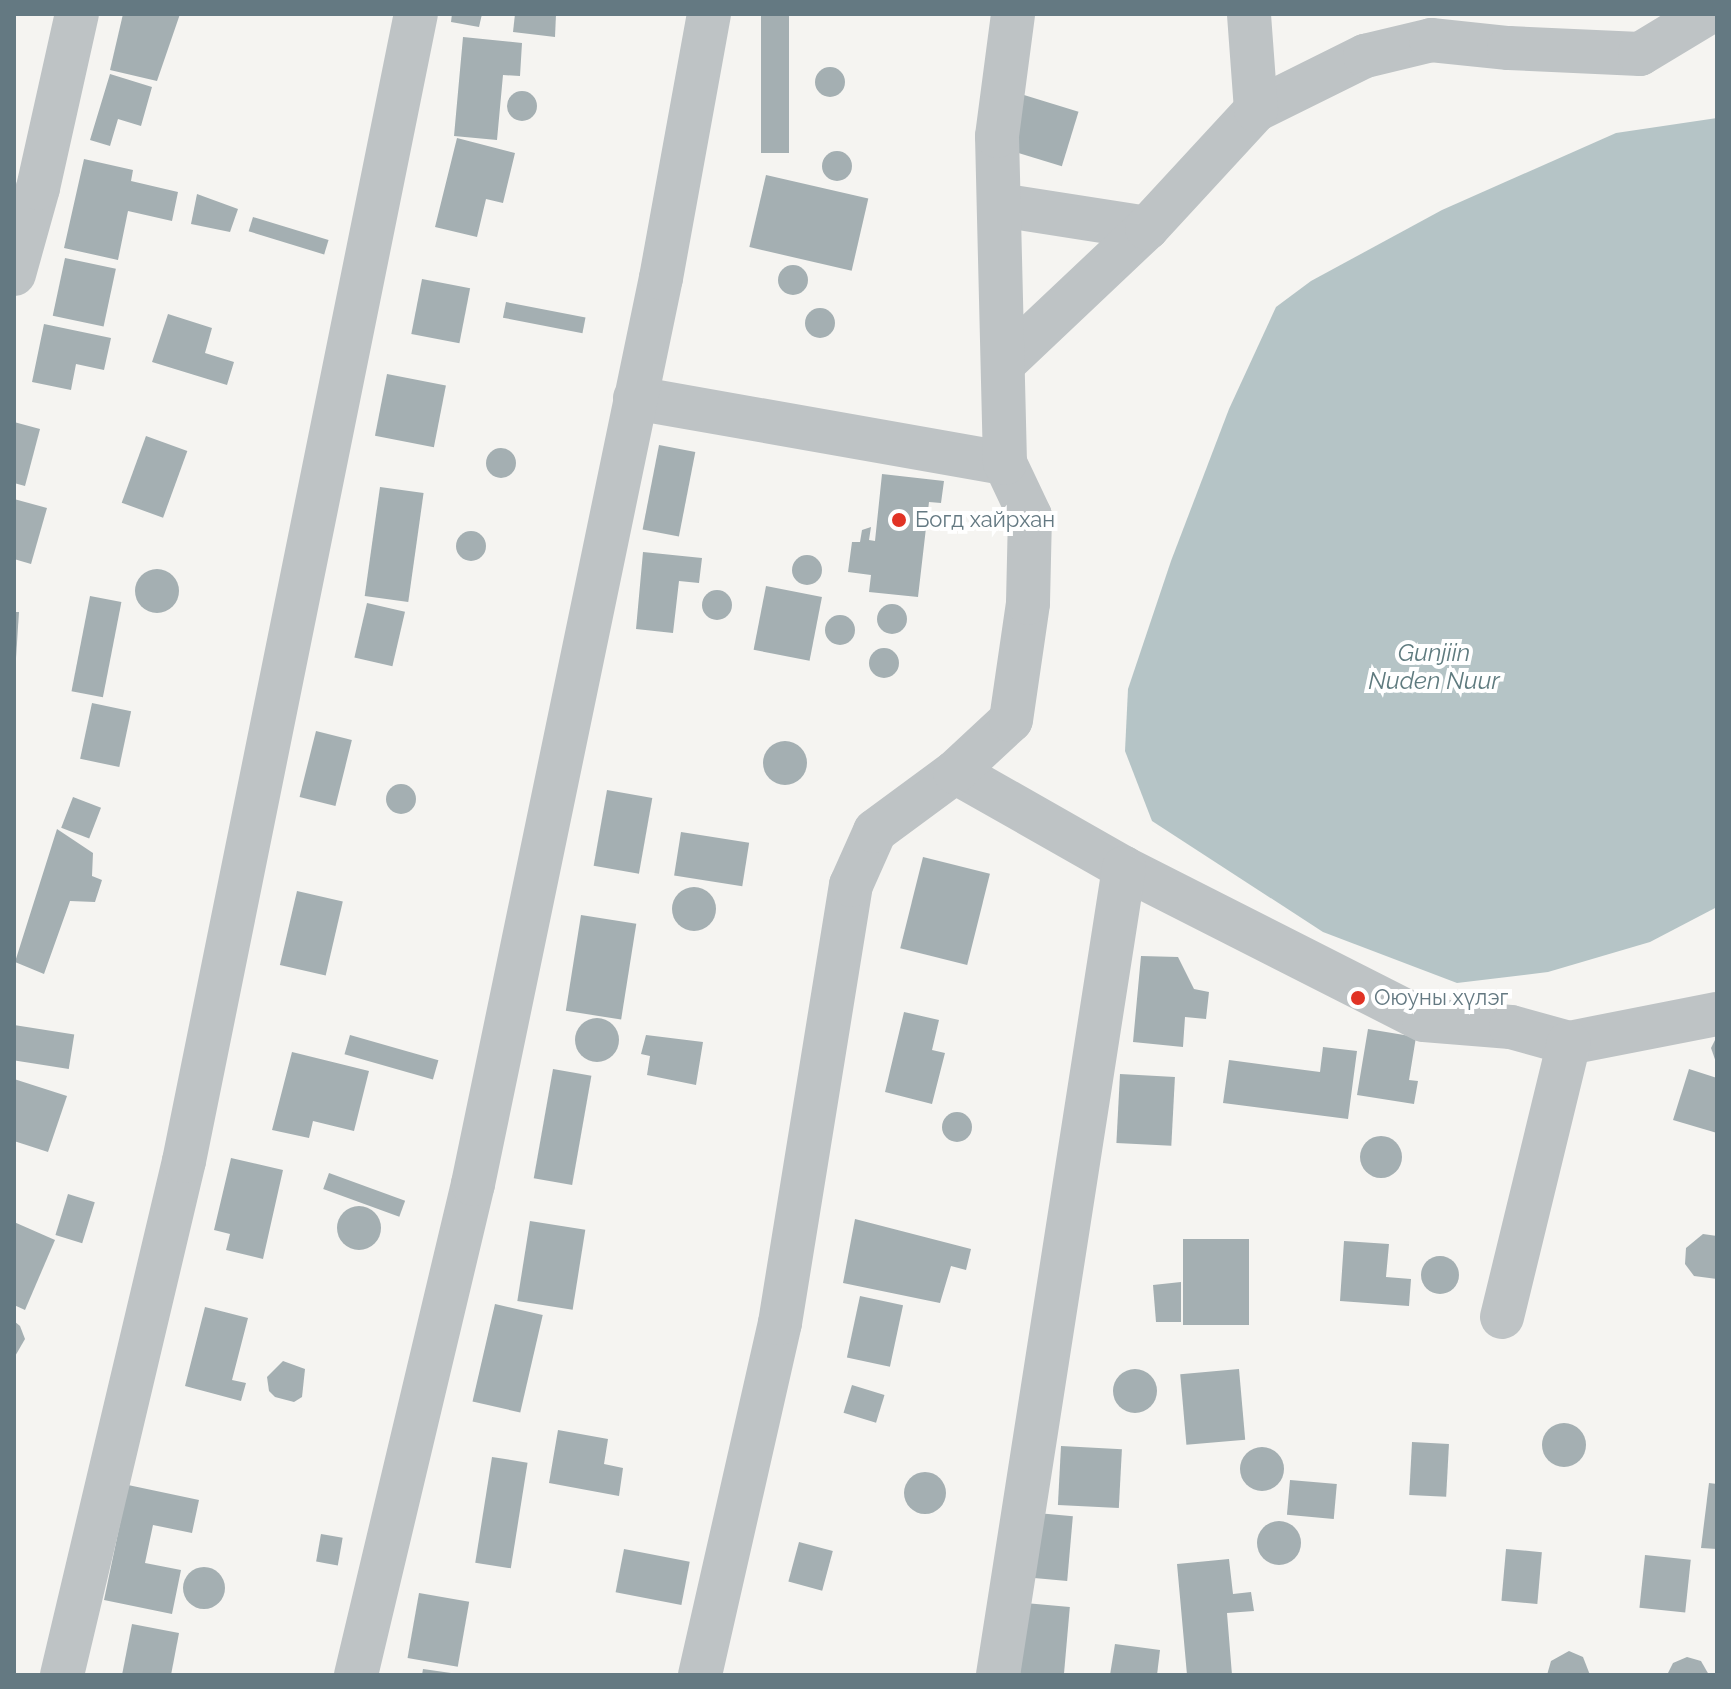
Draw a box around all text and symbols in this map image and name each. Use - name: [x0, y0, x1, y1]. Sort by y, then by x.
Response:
- place label: Богд хайрхан: [915, 507, 1055, 533]
- marker: Богд хайрхан: [890, 511, 908, 529]
- water label: Gunjiin Nuden Nuur: [1368, 639, 1500, 695]
- place label: Оюуны хүлэг: [1374, 985, 1508, 1011]
- marker: Оюуны хүлэг: [1349, 989, 1367, 1007]

